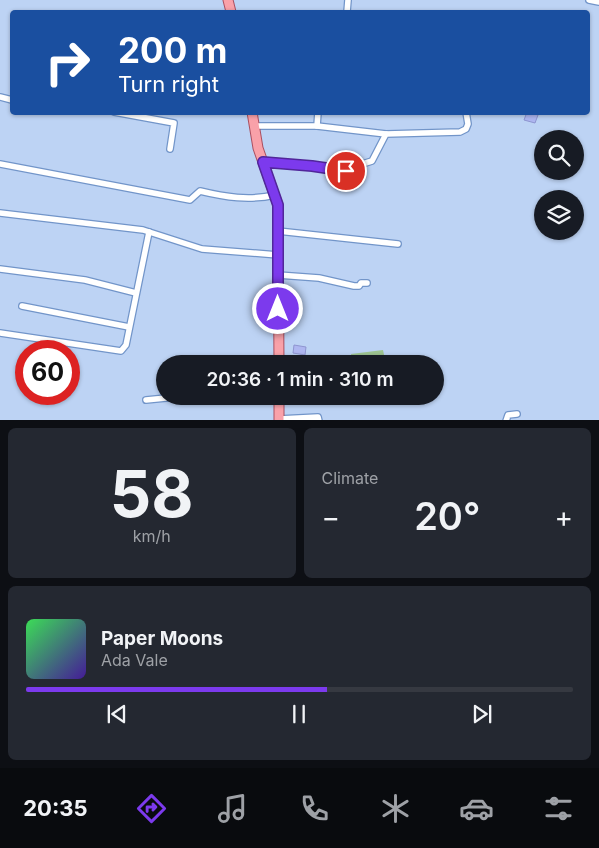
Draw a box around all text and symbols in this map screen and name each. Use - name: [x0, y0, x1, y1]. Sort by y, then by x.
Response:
- text: 200 m: [118, 29, 227, 71]
- icon: right: [35, 30, 100, 95]
- text: Turn right: [118, 71, 219, 97]
- map controls: [534, 130, 584, 240]
- button: search: [534, 130, 584, 180]
- pin: [325, 150, 367, 192]
- icon: arrive: [332, 157, 360, 185]
- button: layers: [534, 190, 584, 240]
- position arrow: [251, 282, 303, 334]
- speed limit sign: 60: [15, 340, 80, 405]
- text: 20:36 · 1 min · 310 m: [206, 368, 394, 391]
- text: 58: [110, 454, 194, 533]
- text: Climate: [322, 468, 378, 488]
- text: 20°: [414, 493, 480, 539]
- text: −: [322, 500, 340, 534]
- text: +: [554, 500, 573, 534]
- text: km/h: [133, 526, 171, 546]
- text: Paper Moons: [101, 627, 223, 650]
- text: Ada Vale: [101, 650, 168, 670]
- icon: previous: [103, 700, 131, 728]
- icon: pause: [285, 700, 313, 728]
- icon: next: [468, 700, 496, 728]
- icon: directions: [134, 791, 169, 826]
- icon: music: [215, 791, 250, 826]
- icon: phone: [297, 791, 332, 826]
- icon: climate: [378, 791, 413, 826]
- icon: car: [459, 791, 494, 826]
- icon: filters: [541, 791, 576, 826]
- text: 20:35: [23, 795, 88, 821]

